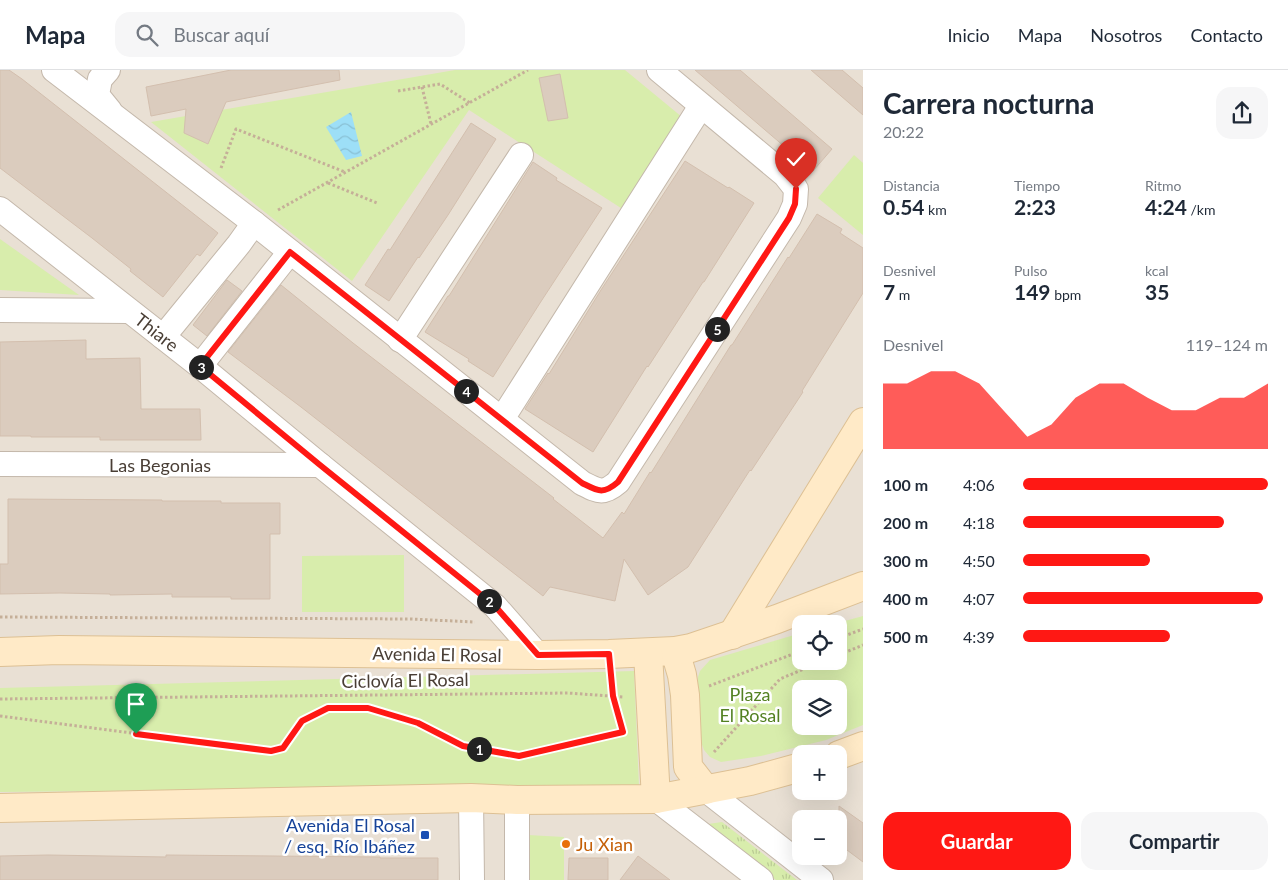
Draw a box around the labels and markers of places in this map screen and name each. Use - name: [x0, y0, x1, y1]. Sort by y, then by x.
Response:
- pin: [775, 138, 817, 189]
- pin: 5: [704, 316, 730, 342]
- pin: 3: [188, 354, 214, 380]
- pin: 4: [454, 378, 478, 404]
- pin: 2: [476, 588, 502, 614]
- pin: [115, 683, 157, 734]
- pin: 1: [466, 736, 492, 762]
- place label: Avenida El Rosal / esq. Río Ibáñez: [284, 814, 415, 857]
- marker: Avenida El Rosal / esq. Río Ibáñez: [419, 829, 431, 841]
- place label: Ju Xian: [576, 833, 633, 855]
- marker: Ju Xian: [560, 838, 572, 850]

